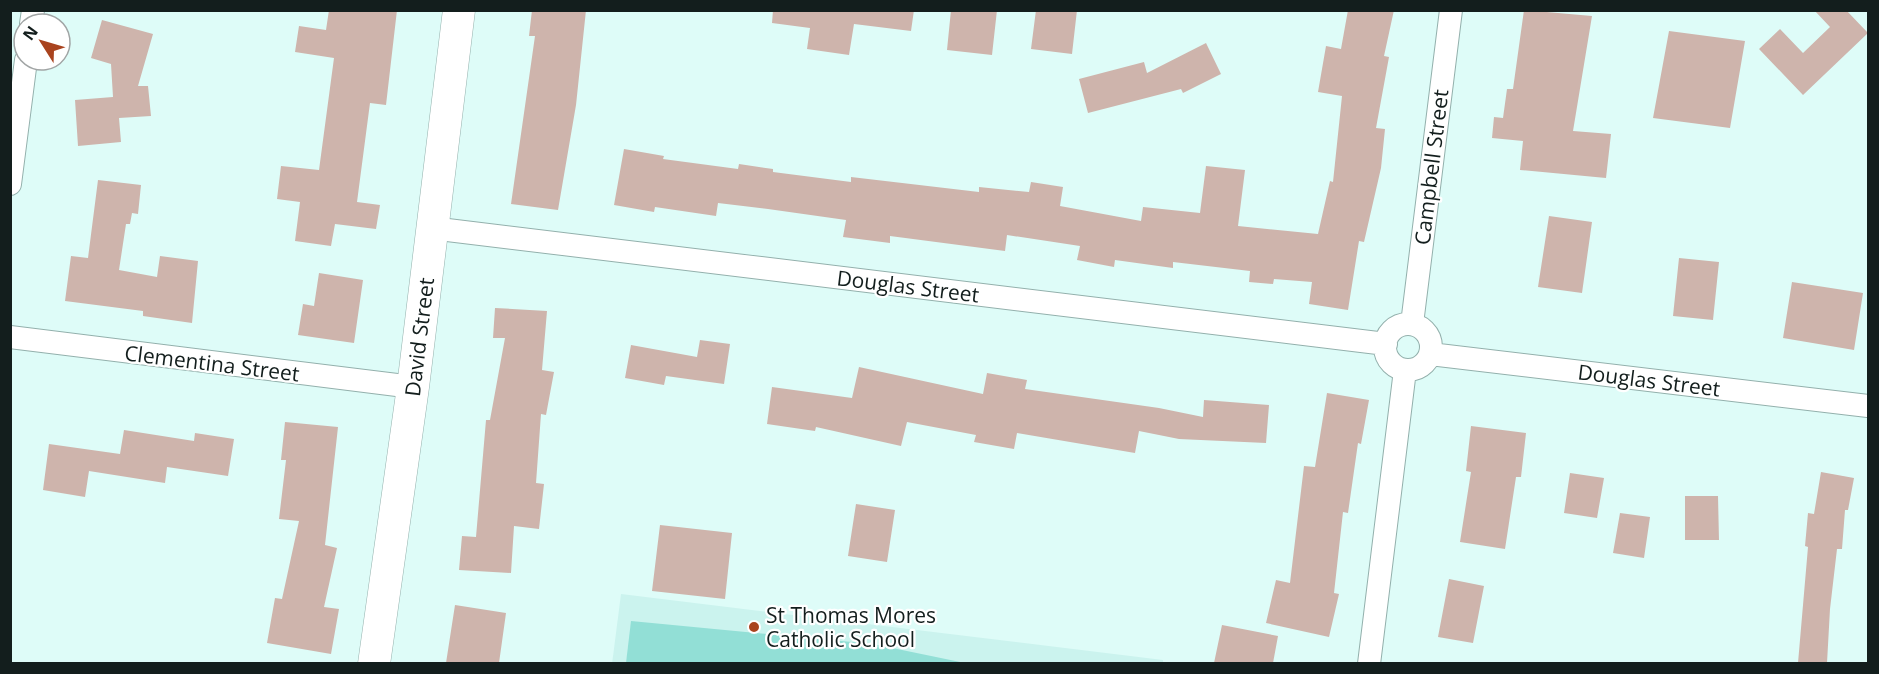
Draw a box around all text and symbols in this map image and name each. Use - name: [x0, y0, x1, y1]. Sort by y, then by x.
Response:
- north arrow: [12, 12, 72, 72]
- text: N: [17, 21, 43, 45]
- street label: Campbell Street: [1408, 88, 1454, 246]
- street label: Douglas Street: [835, 263, 981, 309]
- street label: David Street: [398, 276, 440, 398]
- street label: Clementina Street: [123, 338, 301, 388]
- street label: Douglas Street: [1576, 357, 1722, 403]
- place label: St Thomas Mores Catholic School: [766, 601, 936, 653]
- marker: St Thomas Mores Catholic School: [747, 620, 761, 634]

